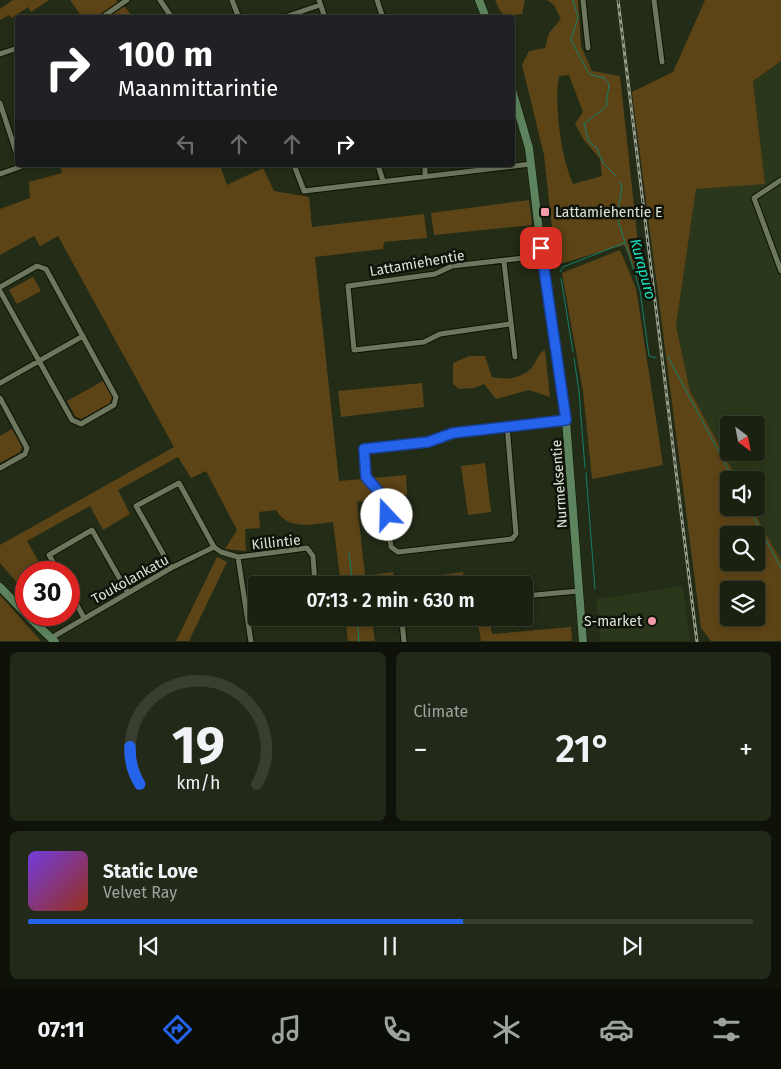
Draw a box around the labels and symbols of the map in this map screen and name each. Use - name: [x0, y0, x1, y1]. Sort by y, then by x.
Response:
- place label: Lattamiehentie E: [555, 204, 663, 221]
- marker: Lattamiehentie E: [539, 206, 551, 218]
- pin: [520, 227, 562, 269]
- water label: Kurapuro: [626, 237, 660, 301]
- street label: Lattamiehentie: [368, 247, 466, 280]
- north arrow: [720, 416, 765, 461]
- street label: Nurmeksentie: [548, 439, 571, 529]
- position arrow: [360, 488, 412, 540]
- street label: Killintie: [251, 531, 301, 554]
- street label: Toukolankatu: [89, 551, 172, 608]
- speed limit sign: 30: [15, 561, 80, 626]
- place label: S-market: [584, 613, 643, 630]
- marker: S-market: [646, 615, 658, 627]

